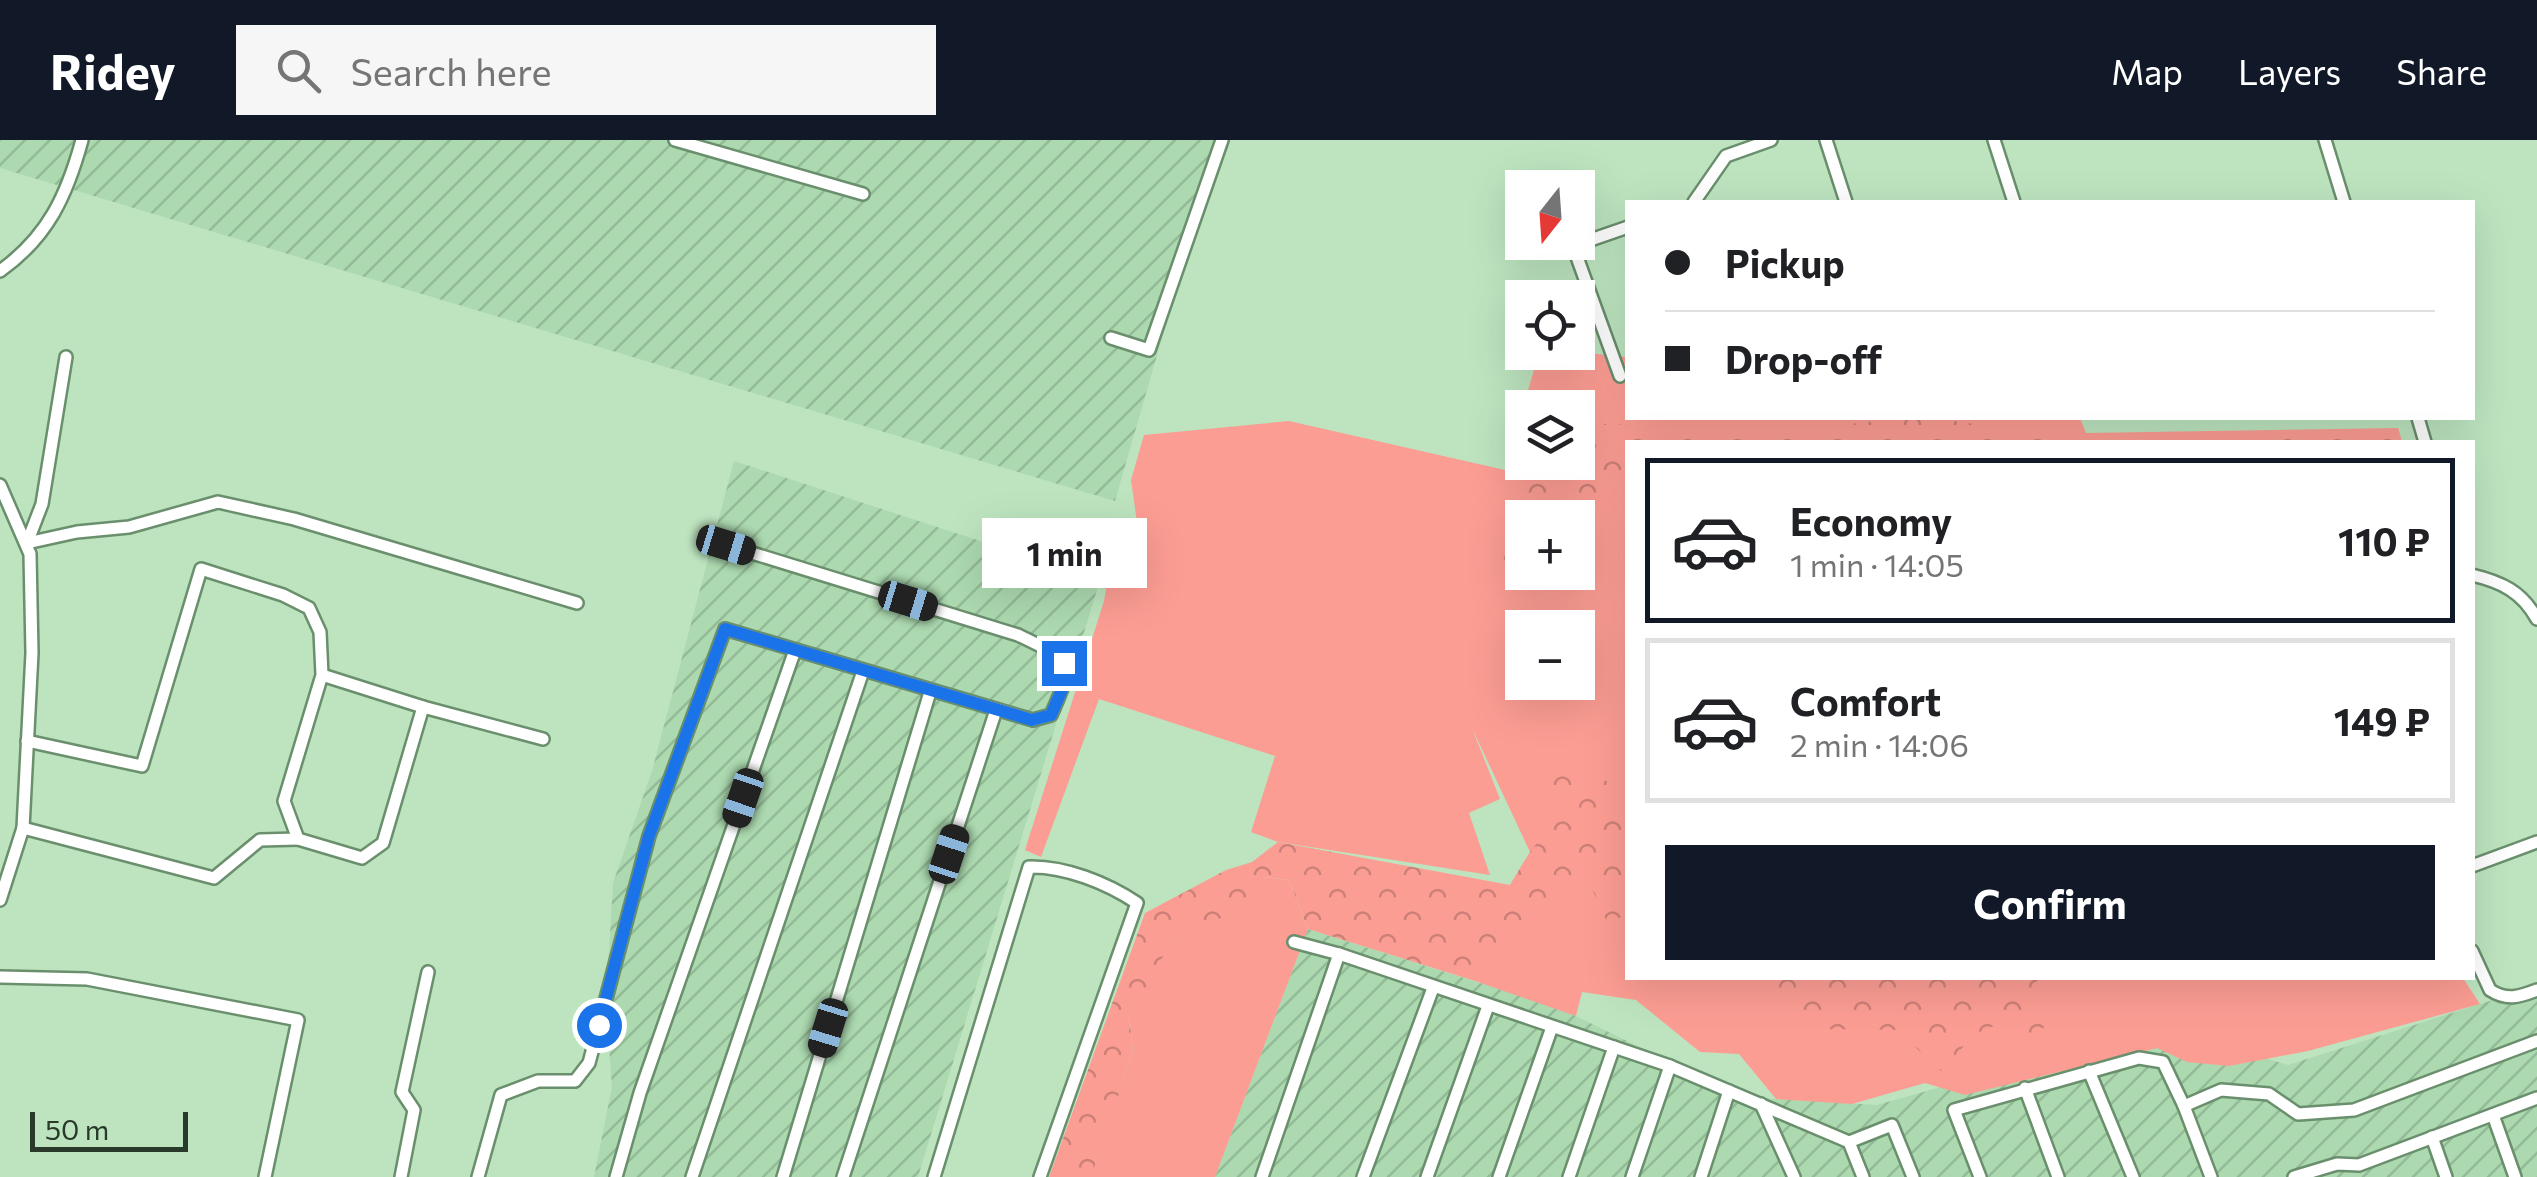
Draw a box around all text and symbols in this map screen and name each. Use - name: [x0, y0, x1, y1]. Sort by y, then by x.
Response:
- search box: [236, 25, 936, 115]
- text: Ridey: [50, 41, 176, 100]
- icon: search: [271, 43, 326, 98]
- text: Search here: [351, 47, 551, 94]
- text: Map: [2111, 49, 2183, 92]
- text: Layers: [2238, 49, 2341, 92]
- text: Share: [2396, 49, 2487, 92]
- north arrow: [1505, 170, 1595, 260]
- map controls: [1505, 170, 1595, 700]
- text: Pickup: [1725, 239, 1845, 286]
- button: locate: [1505, 280, 1595, 370]
- text: Drop-off: [1725, 335, 1882, 382]
- button: layers: [1505, 390, 1595, 480]
- icon: car: [1670, 496, 1760, 586]
- text: Economy: [1790, 497, 1952, 544]
- button: +: [1505, 500, 1595, 590]
- text: 110 ₽: [2338, 517, 2430, 564]
- callout: 1 min: [982, 518, 1146, 588]
- car: [693, 522, 759, 568]
- text: 1 min: [1027, 533, 1102, 573]
- text: 1 min · 14:05: [1790, 544, 1964, 584]
- car: [875, 578, 941, 624]
- button: −: [1505, 610, 1595, 700]
- route end: [1042, 641, 1087, 686]
- icon: car: [1670, 676, 1760, 766]
- text: Comfort: [1790, 677, 1941, 724]
- text: 149 ₽: [2334, 697, 2430, 744]
- text: 2 min · 14:06: [1790, 724, 1969, 764]
- car: [719, 765, 767, 831]
- car: [925, 821, 973, 887]
- button: Confirm: [1665, 845, 2435, 960]
- car: [805, 995, 851, 1061]
- route start: [577, 1003, 622, 1048]
- scale bar: [30, 1107, 188, 1152]
- text: 50 m: [45, 1112, 109, 1146]

